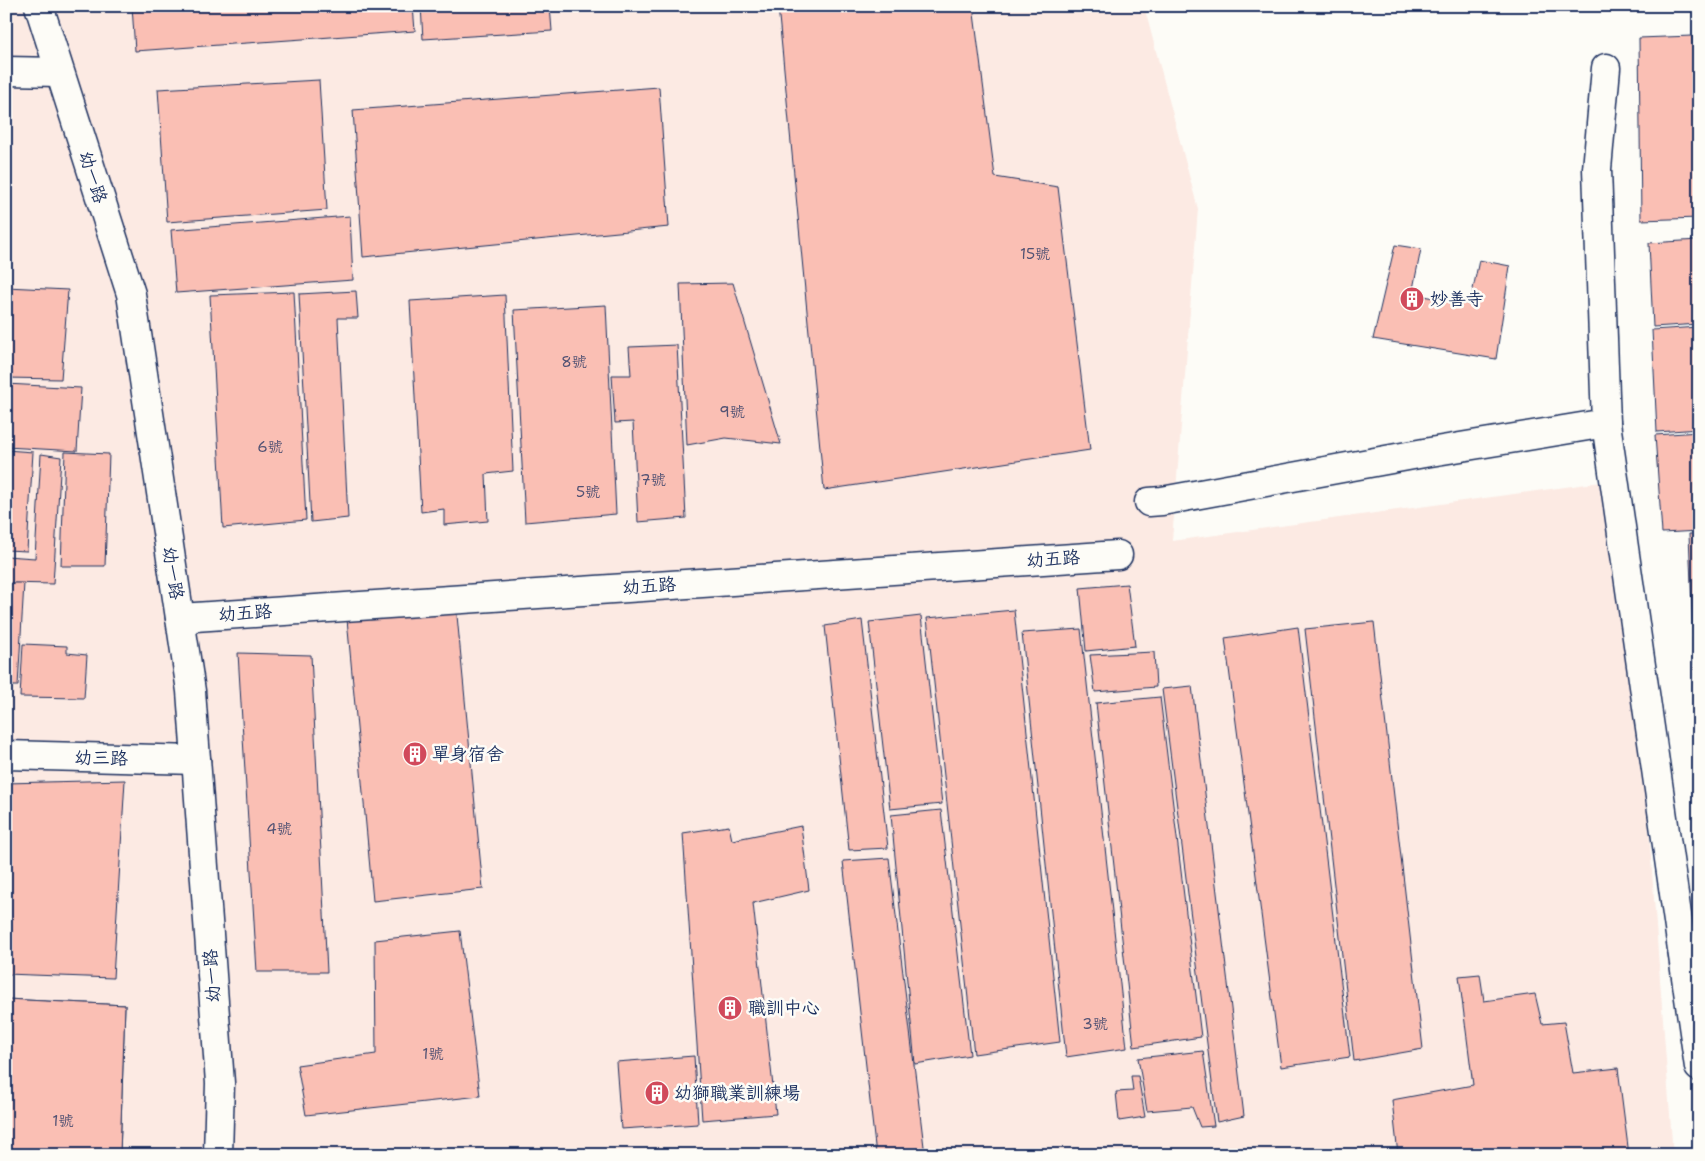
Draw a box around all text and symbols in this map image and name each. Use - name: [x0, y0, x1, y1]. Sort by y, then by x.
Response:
- street label: 幼一路: [73, 148, 113, 206]
- house number: 15號: [1020, 244, 1050, 264]
- building icon: 妙善寺: [1399, 286, 1425, 312]
- place label: 妙善寺: [1430, 287, 1484, 311]
- house number: 8號: [561, 352, 587, 372]
- house number: 9號: [719, 402, 745, 422]
- house number: 6號: [257, 437, 283, 457]
- house number: 7號: [640, 470, 666, 490]
- house number: 5號: [576, 482, 600, 502]
- street label: 幼一路: [157, 544, 189, 602]
- street label: 幼五路: [1025, 545, 1081, 573]
- street label: 幼五路: [621, 572, 677, 600]
- street label: 幼五路: [217, 599, 273, 627]
- building icon: 單身宿舍: [402, 741, 428, 767]
- place label: 單身宿舍: [432, 742, 504, 766]
- street label: 幼三路: [74, 746, 128, 770]
- house number: 4號: [266, 819, 292, 839]
- street label: 幼一路: [198, 948, 226, 1004]
- building icon: 職訓中心: [717, 995, 743, 1021]
- place label: 職訓中心: [748, 996, 820, 1020]
- house number: 3號: [1082, 1014, 1108, 1034]
- house number: 1號: [422, 1044, 444, 1064]
- building icon: 幼獅職業訓練場: [644, 1080, 670, 1106]
- place label: 幼獅職業訓練場: [674, 1081, 800, 1105]
- house number: 1號: [52, 1111, 74, 1131]

